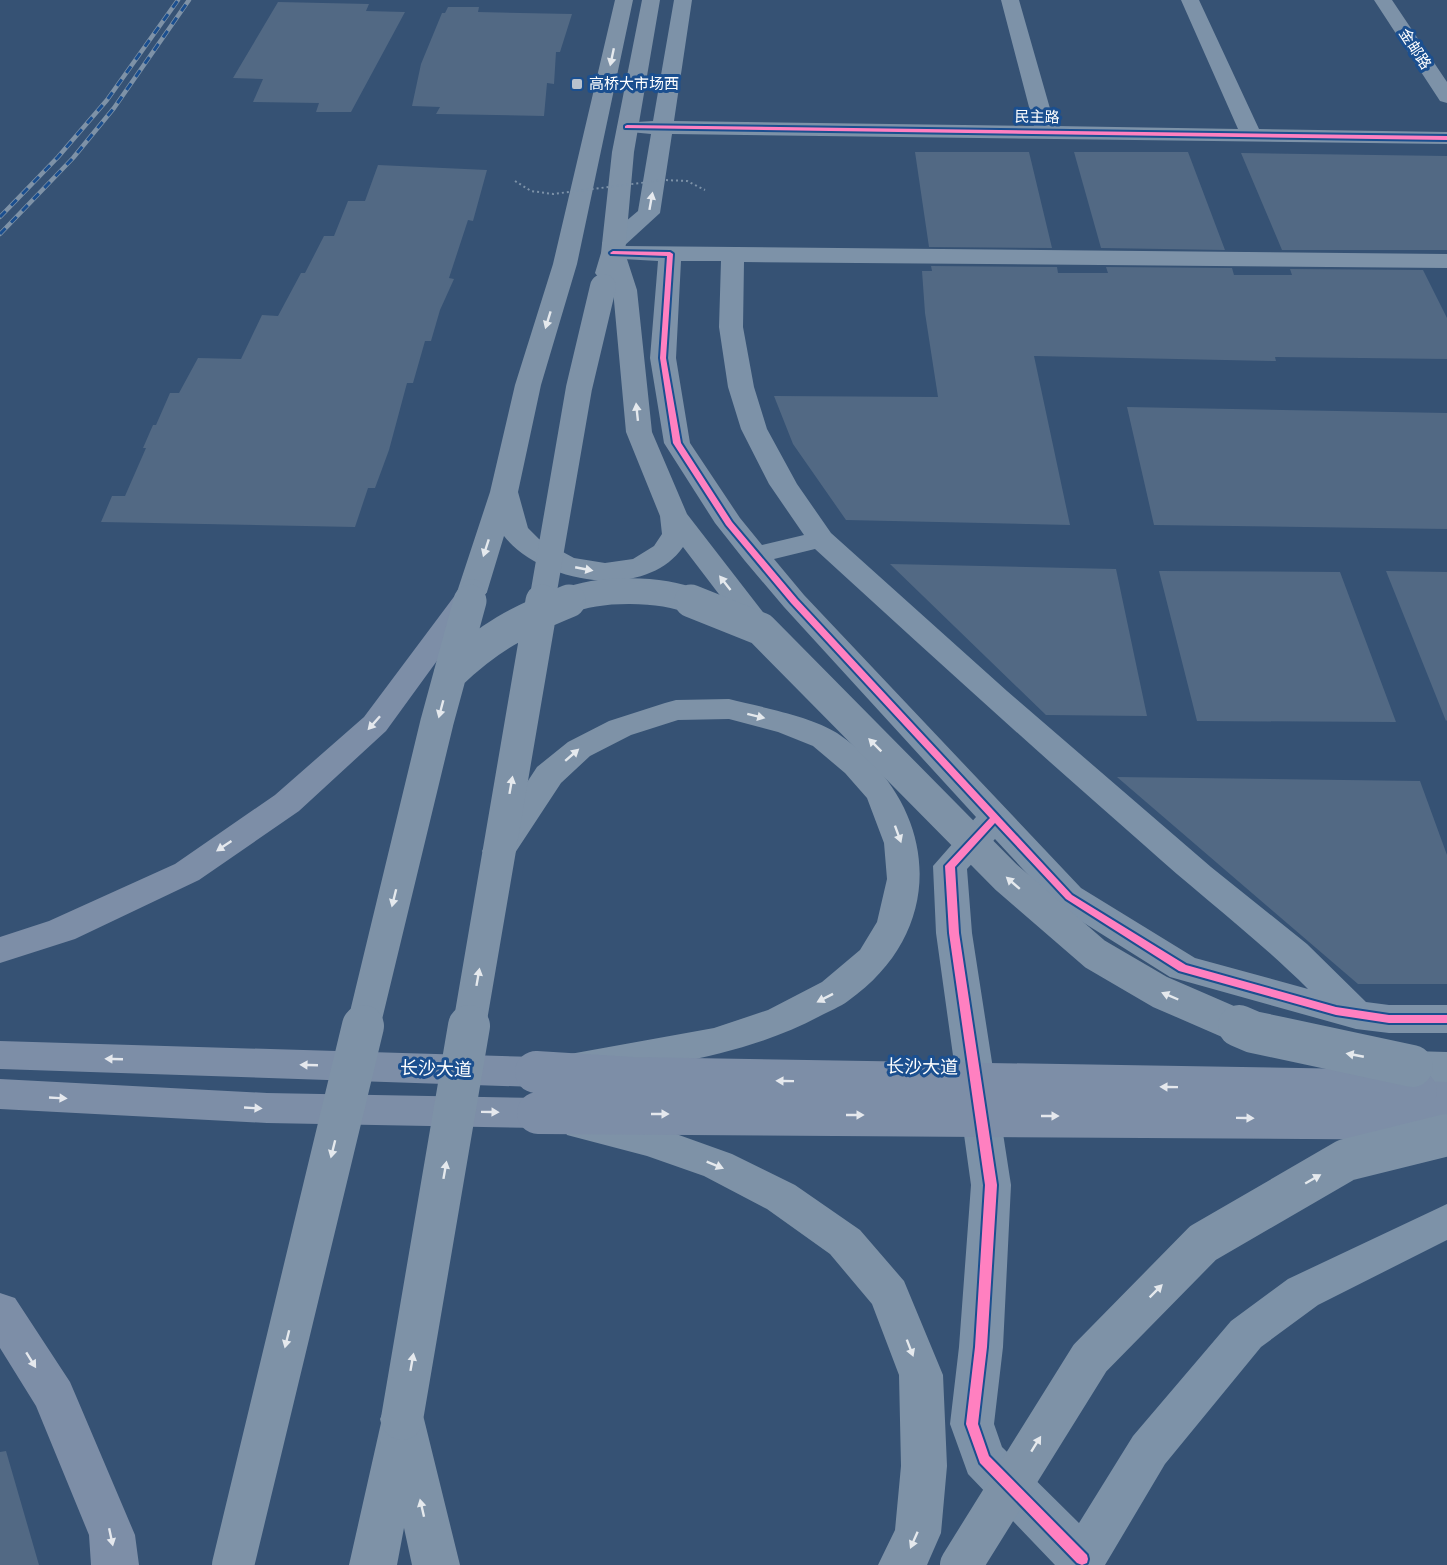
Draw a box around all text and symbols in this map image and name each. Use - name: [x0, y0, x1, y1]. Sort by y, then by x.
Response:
- street label: 金邮路: [1395, 25, 1436, 73]
- one-way arrow: [607, 48, 617, 67]
- place label: 高桥大市场西: [589, 74, 679, 93]
- marker: 高桥大市场西: [570, 77, 584, 91]
- street label: 民主路: [1014, 107, 1060, 126]
- one-way arrow: [647, 191, 656, 210]
- one-way arrow: [543, 311, 552, 329]
- one-way arrow: [632, 403, 642, 422]
- one-way arrow: [481, 539, 490, 557]
- one-way arrow: [575, 565, 594, 574]
- one-way arrow: [719, 575, 731, 591]
- one-way arrow: [435, 700, 445, 718]
- one-way arrow: [747, 712, 765, 722]
- one-way arrow: [367, 715, 381, 730]
- one-way arrow: [868, 738, 882, 752]
- one-way arrow: [564, 749, 579, 762]
- one-way arrow: [507, 776, 516, 795]
- one-way arrow: [893, 825, 903, 843]
- one-way arrow: [216, 840, 232, 851]
- one-way arrow: [1005, 876, 1020, 890]
- one-way arrow: [389, 889, 399, 908]
- one-way arrow: [473, 968, 482, 987]
- one-way arrow: [1161, 991, 1179, 1000]
- one-way arrow: [816, 993, 833, 1002]
- one-way arrow: [1345, 1050, 1364, 1059]
- one-way arrow: [105, 1054, 124, 1063]
- street label: 长沙大道: [886, 1055, 958, 1079]
- street label: 长沙大道: [400, 1057, 472, 1081]
- one-way arrow: [300, 1060, 319, 1070]
- one-way arrow: [775, 1076, 794, 1086]
- one-way arrow: [1159, 1082, 1178, 1092]
- one-way arrow: [49, 1093, 68, 1102]
- one-way arrow: [244, 1103, 263, 1112]
- one-way arrow: [481, 1107, 500, 1117]
- one-way arrow: [650, 1109, 669, 1119]
- one-way arrow: [845, 1110, 864, 1120]
- one-way arrow: [1040, 1111, 1059, 1121]
- one-way arrow: [1235, 1113, 1254, 1122]
- one-way arrow: [328, 1140, 338, 1158]
- one-way arrow: [441, 1160, 450, 1179]
- one-way arrow: [707, 1160, 725, 1170]
- one-way arrow: [1305, 1173, 1321, 1184]
- one-way arrow: [1148, 1285, 1162, 1299]
- one-way arrow: [282, 1329, 292, 1348]
- one-way arrow: [906, 1339, 915, 1357]
- one-way arrow: [26, 1352, 37, 1368]
- one-way arrow: [408, 1352, 417, 1371]
- one-way arrow: [1031, 1436, 1042, 1452]
- one-way arrow: [417, 1499, 427, 1517]
- one-way arrow: [107, 1528, 116, 1547]
- one-way arrow: [909, 1531, 919, 1549]

